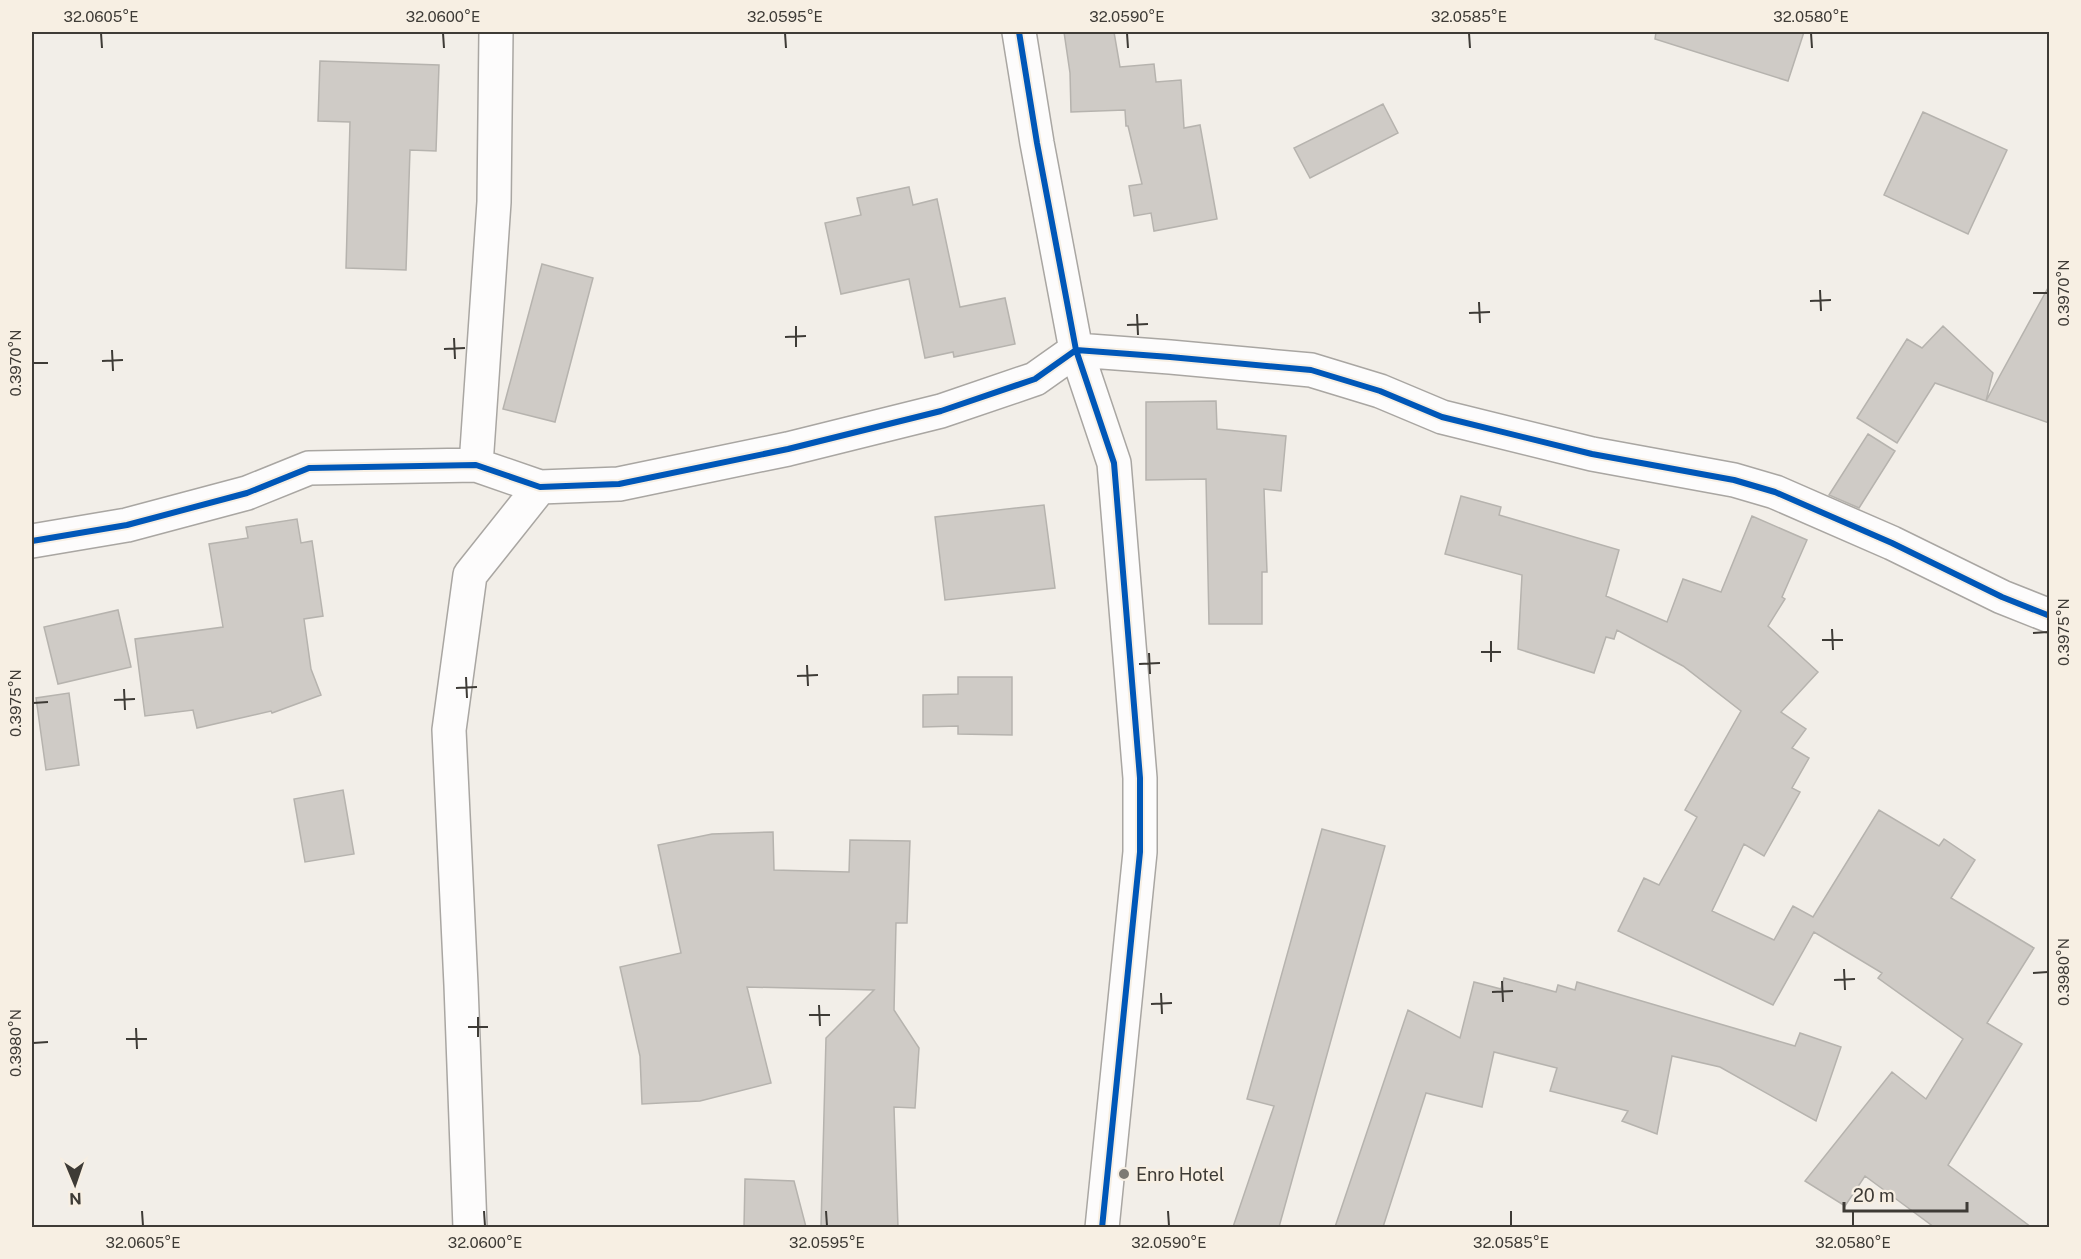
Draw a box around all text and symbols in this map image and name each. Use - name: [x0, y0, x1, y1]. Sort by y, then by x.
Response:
- text: 32.0605°E: [63, 8, 139, 25]
- text: 32.0600°E: [406, 8, 480, 25]
- text: 32.0595°E: [747, 8, 823, 25]
- text: 32.0590°E: [1089, 8, 1165, 25]
- text: 32.0585°E: [1431, 8, 1507, 25]
- text: 32.0580°E: [1773, 8, 1849, 25]
- text: 0.3970°N: [2055, 259, 2072, 327]
- text: 0.3970°N: [7, 329, 24, 397]
- text: 0.3975°N: [2055, 598, 2072, 666]
- text: 0.3975°N: [7, 669, 24, 737]
- text: 0.3980°N: [2055, 938, 2072, 1006]
- text: 0.3980°N: [7, 1009, 24, 1077]
- north arrow: [45, 1154, 105, 1214]
- place label: Enro Hotel: [1136, 1164, 1224, 1185]
- marker: Enro Hotel: [1117, 1167, 1131, 1181]
- scale bar: [1844, 1175, 1967, 1213]
- text: 20 m: [1853, 1185, 1895, 1206]
- text: N: [69, 1189, 82, 1208]
- text: 32.0605°E: [105, 1234, 181, 1251]
- text: 32.0600°E: [448, 1234, 522, 1251]
- text: 32.0595°E: [789, 1234, 865, 1251]
- text: 32.0590°E: [1131, 1234, 1207, 1251]
- text: 32.0585°E: [1473, 1234, 1549, 1251]
- text: 32.0580°E: [1815, 1234, 1891, 1251]

